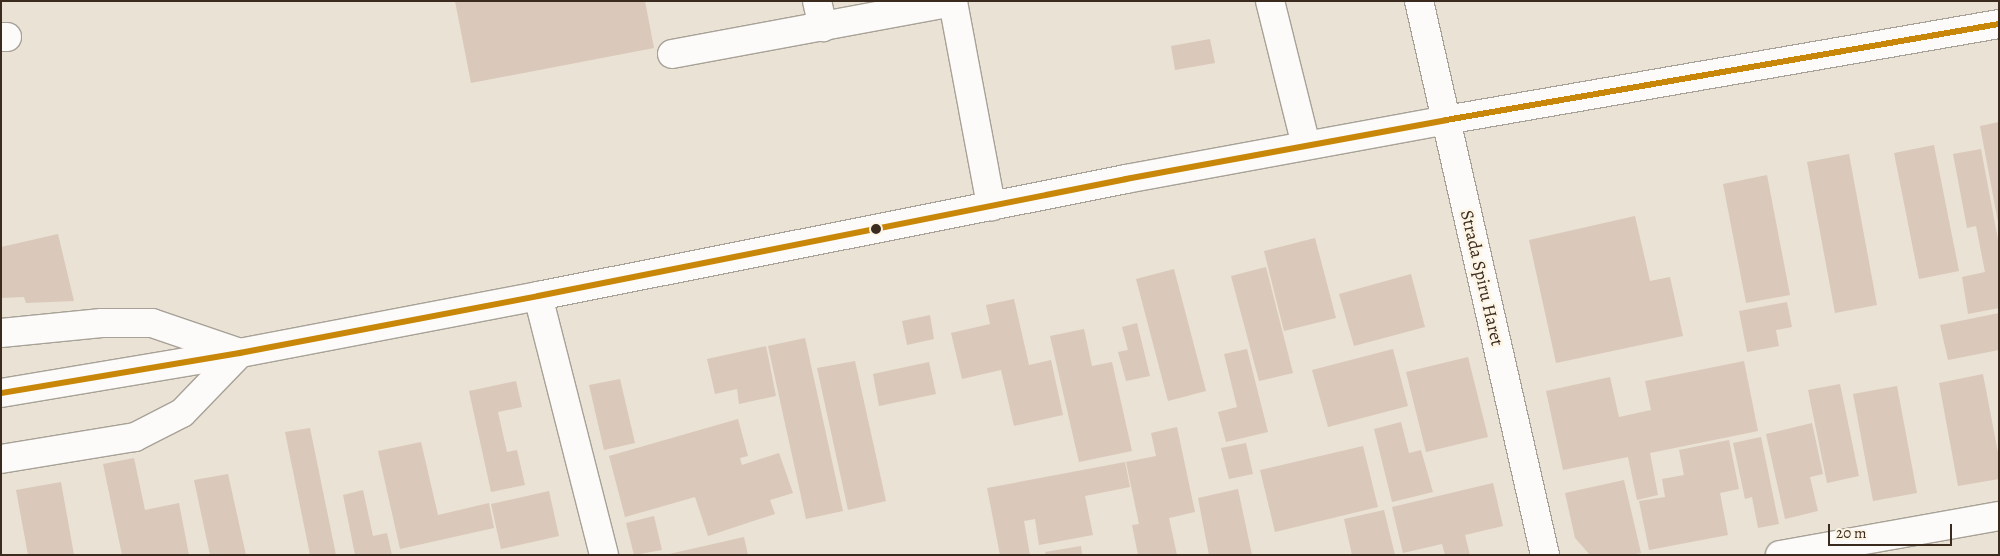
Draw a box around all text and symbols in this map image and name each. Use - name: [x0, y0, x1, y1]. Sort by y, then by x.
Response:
- street label: Strada Spiru Haret: [1456, 208, 1508, 348]
- unlabelled marker: [871, 224, 881, 234]
- scale bar: [1830, 514, 1954, 546]
- text: 20 m: [1836, 523, 1867, 543]

